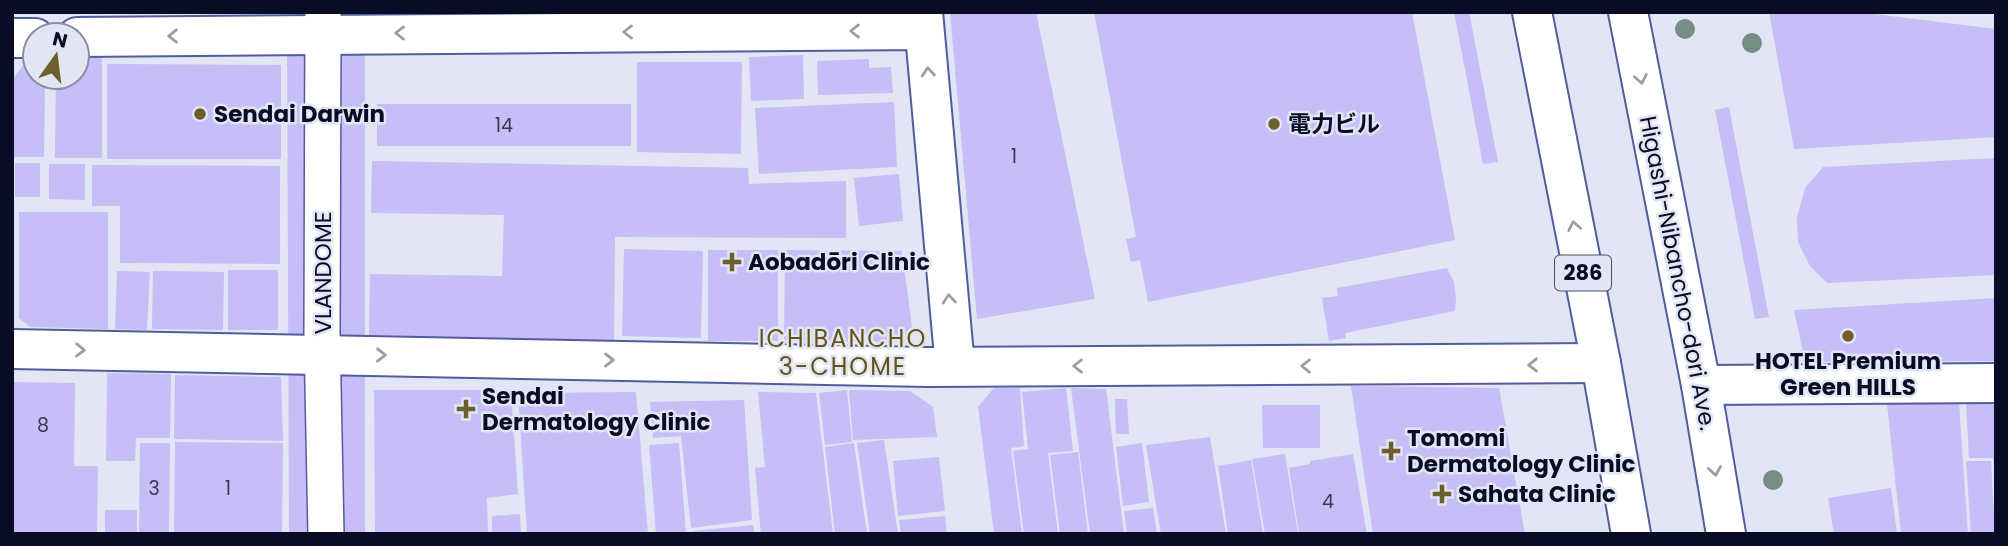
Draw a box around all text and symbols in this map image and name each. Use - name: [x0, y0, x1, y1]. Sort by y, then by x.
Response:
- north arrow: [21, 21, 91, 91]
- one-way arrow: [850, 23, 860, 39]
- one-way arrow: [622, 24, 633, 40]
- text: N: [50, 25, 70, 55]
- one-way arrow: [395, 25, 405, 41]
- one-way arrow: [167, 28, 178, 44]
- one-way arrow: [920, 66, 935, 78]
- one-way arrow: [1633, 73, 1648, 85]
- place label: Sendai Darwin: [214, 98, 385, 130]
- marker: Sendai Darwin: [192, 106, 208, 122]
- place label: 電力ビル: [1288, 108, 1380, 140]
- house number: 14: [495, 112, 513, 139]
- street label: Higashi-Nibancho-dori Ave.: [1632, 113, 1724, 433]
- marker: 電力ビル: [1266, 116, 1282, 132]
- house number: 1: [1011, 143, 1017, 170]
- street label: VLANDOME: [307, 211, 339, 335]
- one-way arrow: [1567, 220, 1582, 232]
- place label: Aobadōri Clinic: [748, 246, 930, 278]
- marker: Aobadōri Clinic: [722, 252, 742, 272]
- road number: 286: [1555, 256, 1611, 290]
- one-way arrow: [941, 293, 956, 305]
- district label: ICHIBANCHO 3-CHOME: [759, 322, 927, 383]
- marker: HOTEL Premium Green HILLS: [1840, 328, 1856, 344]
- one-way arrow: [76, 342, 86, 358]
- place label: HOTEL Premium Green HILLS: [1755, 345, 1941, 403]
- one-way arrow: [377, 347, 387, 363]
- one-way arrow: [604, 352, 615, 367]
- one-way arrow: [1527, 357, 1538, 373]
- one-way arrow: [1072, 358, 1083, 374]
- one-way arrow: [1300, 358, 1310, 374]
- place label: Sendai Dermatology Clinic: [482, 380, 711, 438]
- marker: Sendai Dermatology Clinic: [456, 399, 476, 419]
- house number: 8: [37, 412, 49, 439]
- place label: Tomomi Dermatology Clinic: [1407, 422, 1636, 480]
- marker: Tomomi Dermatology Clinic: [1381, 441, 1401, 461]
- one-way arrow: [1707, 465, 1722, 477]
- house number: 3: [148, 475, 160, 502]
- house number: 1: [225, 475, 231, 502]
- place label: Sahata Clinic: [1458, 478, 1616, 510]
- marker: Sahata Clinic: [1432, 484, 1452, 504]
- house number: 4: [1322, 488, 1334, 515]

